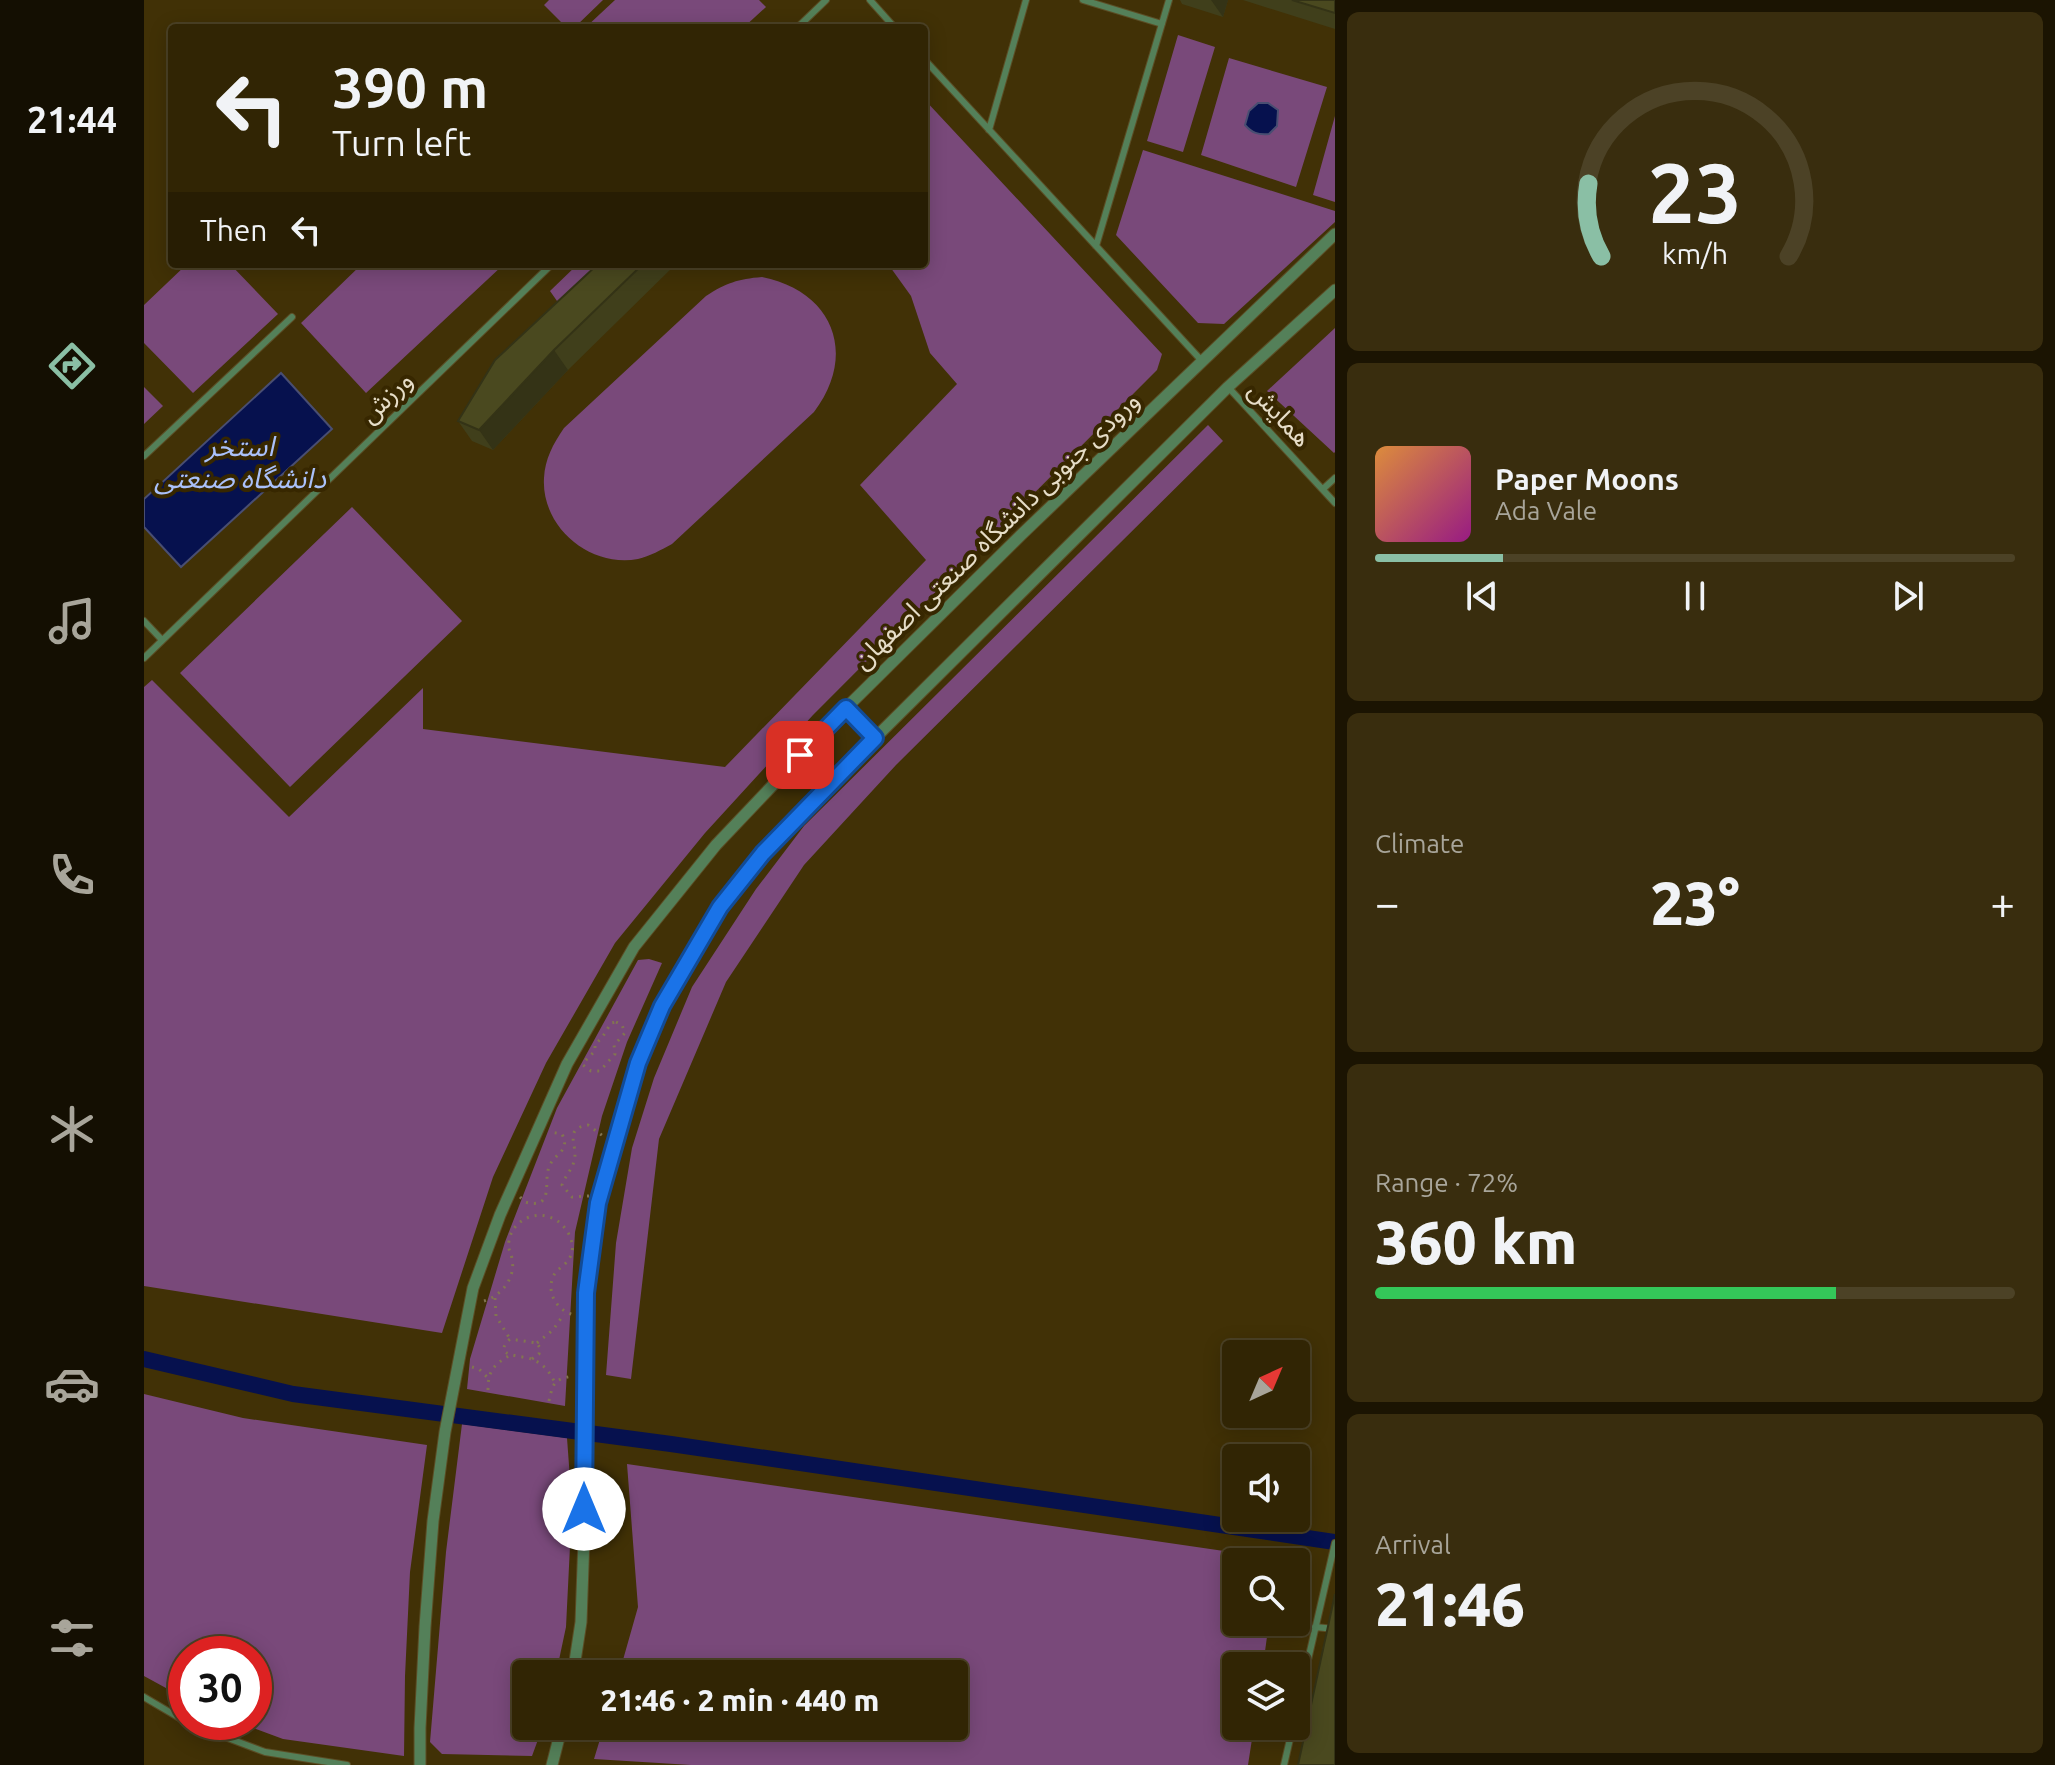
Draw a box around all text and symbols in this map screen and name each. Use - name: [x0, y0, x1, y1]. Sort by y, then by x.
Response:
- icon: left: [200, 56, 304, 160]
- text: 390 m: [332, 56, 488, 119]
- text: 21:44: [27, 99, 117, 140]
- text: Turn left: [332, 122, 471, 163]
- text: 23: [1648, 145, 1742, 239]
- icon: left: [284, 208, 328, 252]
- text: Then: [200, 213, 268, 247]
- text: km/h: [1662, 237, 1728, 269]
- icon: directions: [44, 338, 100, 394]
- street label: ورزش: [354, 365, 418, 429]
- street label: همایش: [1242, 375, 1318, 453]
- street label: ورودی جنوبی دانشگاه صنعتی اصفهان: [847, 385, 1145, 675]
- water label: استخر دانشگاه صنعتی: [154, 430, 327, 495]
- text: Paper Moons: [1495, 462, 1679, 496]
- text: Ada Vale: [1495, 496, 1597, 525]
- icon: previous: [1460, 574, 1504, 618]
- icon: pause: [1673, 574, 1717, 618]
- icon: next: [1886, 574, 1930, 618]
- icon: music: [44, 593, 100, 649]
- pin: [766, 721, 834, 789]
- icon: arrive: [778, 733, 822, 777]
- text: Climate: [1375, 829, 1464, 858]
- icon: phone: [44, 847, 100, 903]
- text: 23°: [1650, 869, 1740, 936]
- text: −: [1375, 878, 1400, 927]
- text: +: [1990, 878, 2015, 927]
- icon: climate: [44, 1101, 100, 1157]
- text: Range · 72%: [1375, 1168, 1518, 1197]
- text: 360 km: [1375, 1208, 1577, 1275]
- north arrow: [1222, 1340, 1310, 1428]
- map controls: [1222, 1340, 1310, 1740]
- icon: car: [44, 1356, 100, 1412]
- button: sound: [1222, 1444, 1310, 1532]
- position arrow: [542, 1467, 626, 1551]
- text: Arrival: [1375, 1530, 1451, 1559]
- button: search: [1222, 1548, 1310, 1636]
- text: 21:46: [1375, 1570, 1525, 1637]
- icon: filters: [44, 1610, 100, 1666]
- speed limit sign: 30: [168, 1636, 272, 1740]
- button: layers: [1222, 1652, 1310, 1740]
- text: 21:46 · 2 min · 440 m: [601, 1683, 879, 1717]

